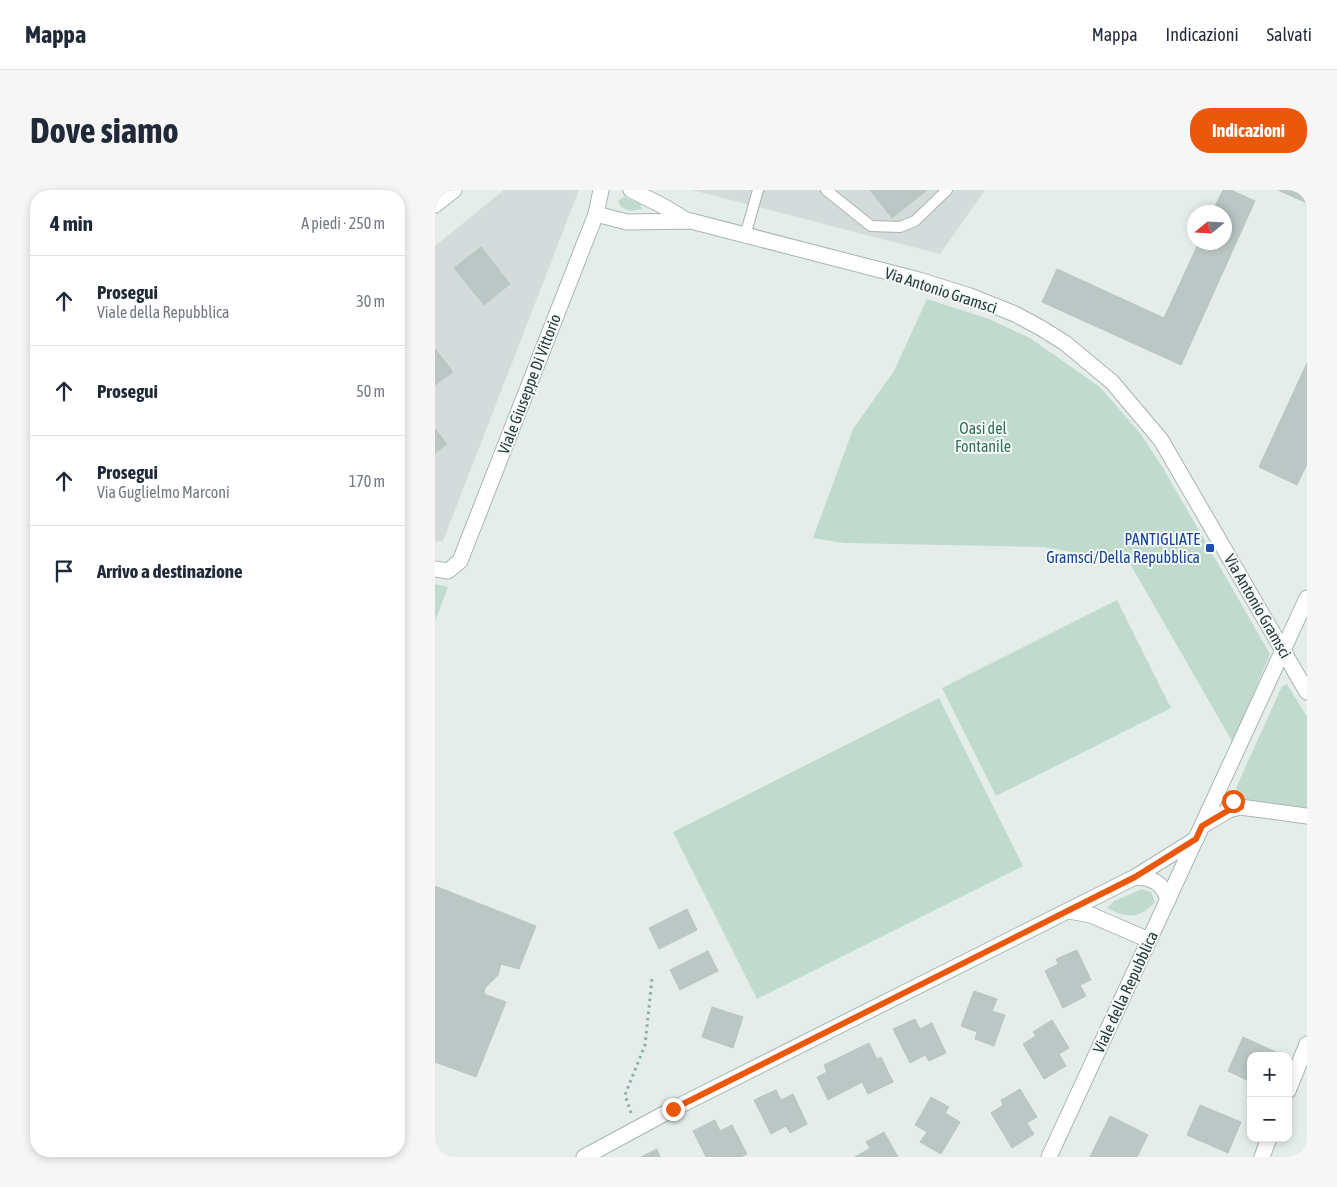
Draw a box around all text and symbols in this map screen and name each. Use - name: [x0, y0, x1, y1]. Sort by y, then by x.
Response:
- text: Mappa: [25, 21, 86, 48]
- text: Mappa: [1092, 24, 1138, 45]
- text: Indicazioni: [1166, 24, 1239, 45]
- text: Salvati: [1267, 24, 1312, 45]
- button: Indicazioni: [1190, 108, 1307, 153]
- text: Dove siamo: [30, 110, 179, 150]
- north arrow: [1187, 205, 1232, 250]
- text: 4 min: [50, 211, 93, 235]
- text: A piedi · 250 m: [301, 214, 385, 232]
- street label: Via Antonio Gramsci: [883, 263, 999, 317]
- text: Prosegui: [97, 281, 158, 303]
- icon: ahead: [50, 287, 78, 315]
- text: 30 m: [356, 292, 385, 310]
- text: Viale della Repubblica: [97, 303, 229, 321]
- street label: Viale Giuseppe Di Vittorio: [494, 311, 565, 457]
- icon: ahead: [50, 377, 78, 405]
- text: Prosegui: [97, 380, 158, 402]
- text: 50 m: [356, 382, 385, 400]
- park label: Oasi del Fontanile: [955, 419, 1011, 455]
- text: Prosegui: [97, 461, 158, 483]
- icon: ahead: [50, 467, 78, 495]
- text: 170 m: [349, 472, 385, 490]
- text: Via Guglielmo Marconi: [97, 483, 230, 501]
- place label: PANTIGLIATE Gramsci/Della Repubblica: [1046, 530, 1200, 567]
- marker: PANTIGLIATE Gramsci/Della Repubblica: [1204, 542, 1216, 554]
- street label: Via Antonio Gramsci: [1221, 551, 1295, 661]
- icon: arrive: [50, 557, 78, 585]
- text: Arrivo a destinazione: [97, 560, 243, 582]
- route start: [1222, 790, 1245, 813]
- street label: Viale della Repubblica: [1089, 928, 1162, 1056]
- map controls: [1247, 1052, 1292, 1142]
- button: +: [1247, 1052, 1292, 1097]
- button: −: [1247, 1097, 1292, 1142]
- route end: [662, 1098, 685, 1121]

